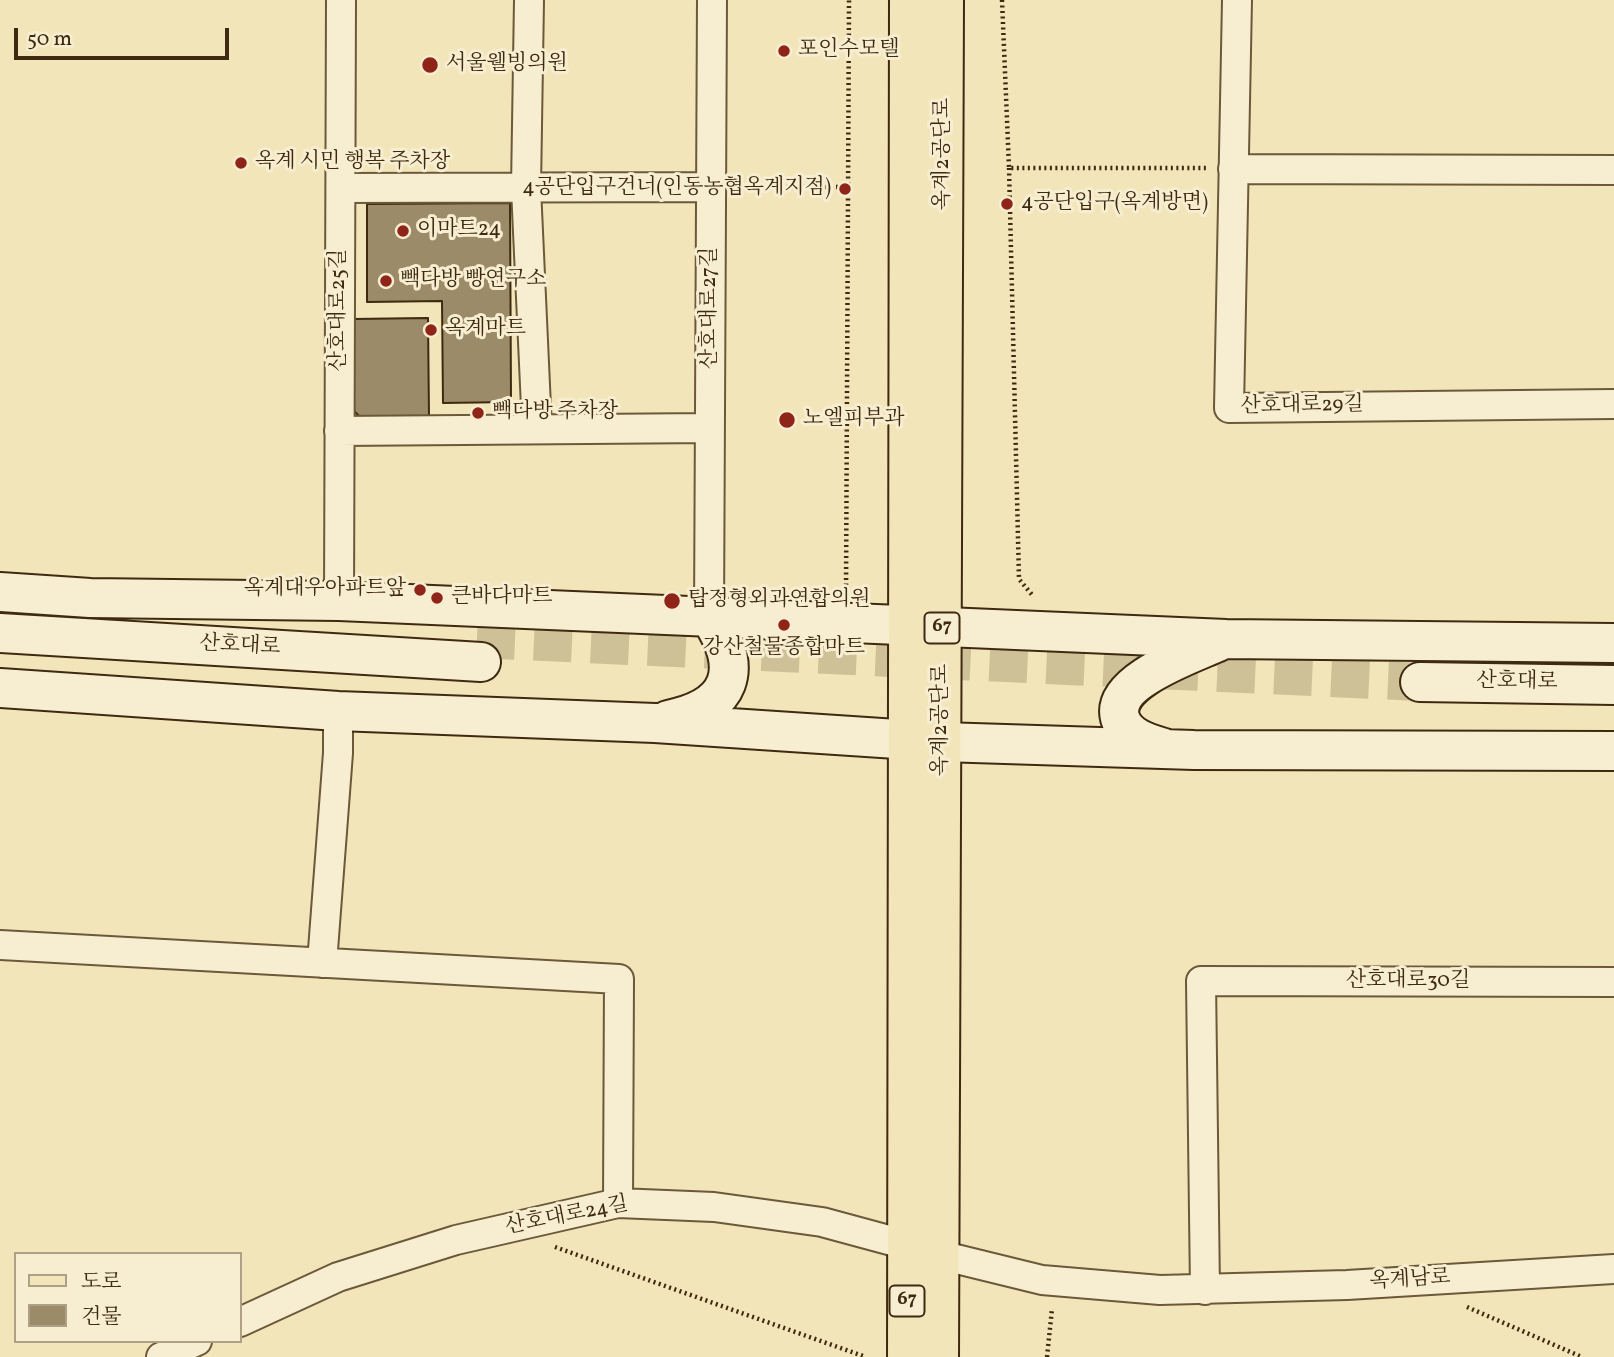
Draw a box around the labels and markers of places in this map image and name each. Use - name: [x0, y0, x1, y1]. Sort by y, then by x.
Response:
- place label: 포인수모텔: [798, 38, 899, 64]
- marker: 포인수모텔: [776, 43, 792, 59]
- place label: 서울웰빙의원: [446, 52, 568, 78]
- marker: 서울웰빙의원: [420, 55, 440, 75]
- place label: 옥계 시민 행복 주차장: [255, 150, 450, 176]
- marker: 옥계 시민 행복 주차장: [233, 155, 249, 171]
- place label: 4공단입구건너(인동농협옥계지점): [522, 176, 831, 202]
- marker: 4공단입구건너(인동농협옥계지점): [837, 181, 853, 197]
- place label: 4공단입구(옥계방면): [1021, 191, 1208, 217]
- marker: 4공단입구(옥계방면): [999, 196, 1015, 212]
- place label: 이마트24: [417, 218, 501, 244]
- marker: 이마트24: [395, 223, 411, 239]
- place label: 빽다방 빵연구소: [400, 268, 546, 294]
- marker: 빽다방 빵연구소: [378, 273, 394, 289]
- place label: 옥계마트: [445, 317, 526, 343]
- marker: 옥계마트: [423, 322, 439, 338]
- place label: 빽다방 주차장: [492, 400, 618, 426]
- marker: 빽다방 주차장: [470, 405, 486, 421]
- place label: 노엘피부과: [803, 407, 904, 433]
- marker: 노엘피부과: [777, 410, 797, 430]
- place label: 옥계대우아파트앞: [244, 577, 406, 603]
- marker: 옥계대우아파트앞: [412, 582, 428, 598]
- place label: 큰바다마트: [451, 585, 552, 611]
- place label: 탑정형외과연합의원: [688, 588, 871, 614]
- marker: 큰바다마트: [429, 590, 445, 606]
- marker: 탑정형외과연합의원: [662, 591, 682, 611]
- marker: 강산철물종합마트: [776, 617, 792, 633]
- place label: 강산철물종합마트: [703, 636, 865, 662]

